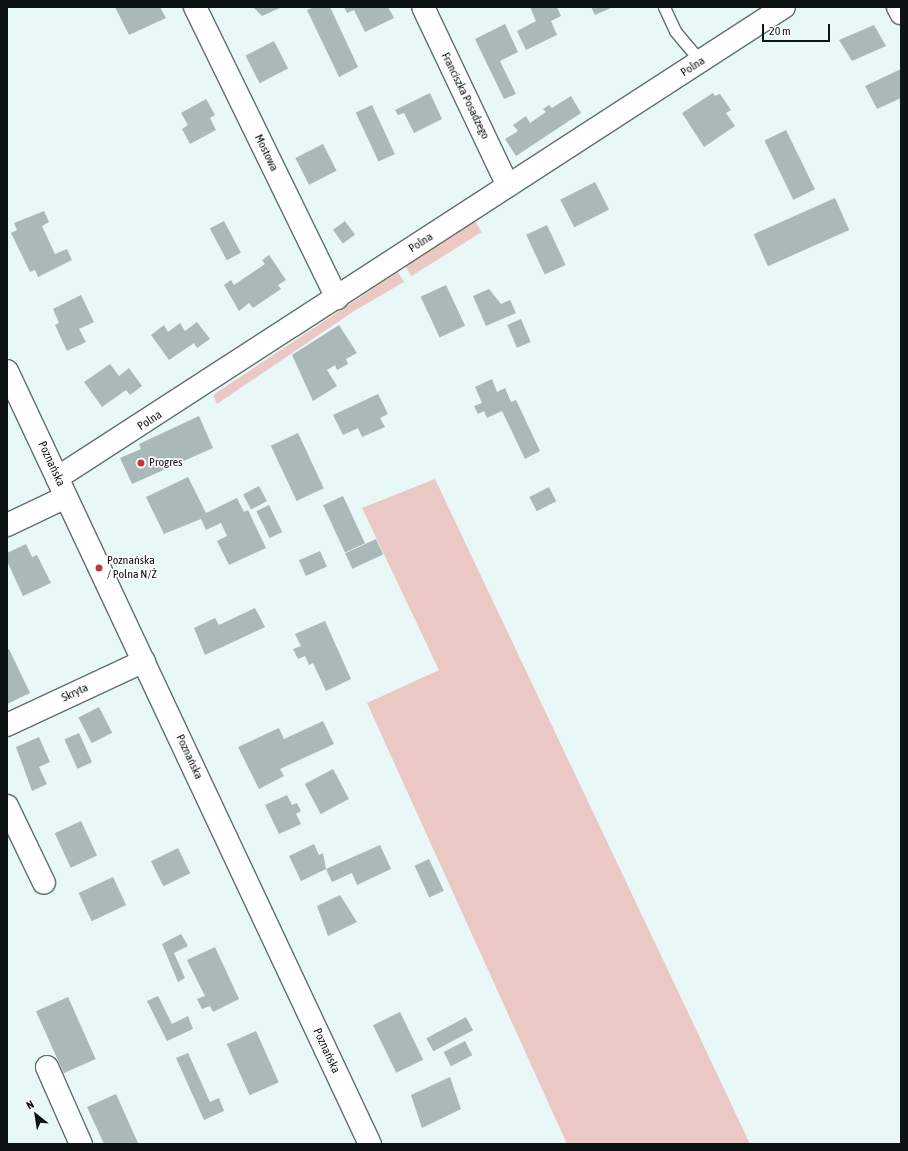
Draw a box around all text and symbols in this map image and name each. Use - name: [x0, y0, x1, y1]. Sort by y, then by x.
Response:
- scale bar: [764, 16, 832, 42]
- text: 20 m: [769, 24, 791, 38]
- street label: Franciszka Posadzego: [438, 50, 492, 142]
- street label: Polna: [678, 54, 708, 80]
- street label: Mostowa: [251, 132, 281, 174]
- street label: Polna: [406, 230, 436, 256]
- street label: Polna: [135, 408, 165, 434]
- street label: Poznańska: [34, 439, 68, 489]
- place label: Progres: [149, 456, 182, 470]
- marker: Progres: [136, 458, 146, 468]
- place label: Poznańska / Polna N/Ż: [107, 554, 157, 582]
- marker: Poznańska / Polna N/Ż: [94, 563, 104, 573]
- street label: Skryta: [59, 681, 91, 705]
- street label: Poznańska: [172, 732, 206, 782]
- street label: Poznańska: [309, 1026, 343, 1076]
- north arrow: [16, 1095, 56, 1135]
- text: N: [24, 1098, 36, 1111]

